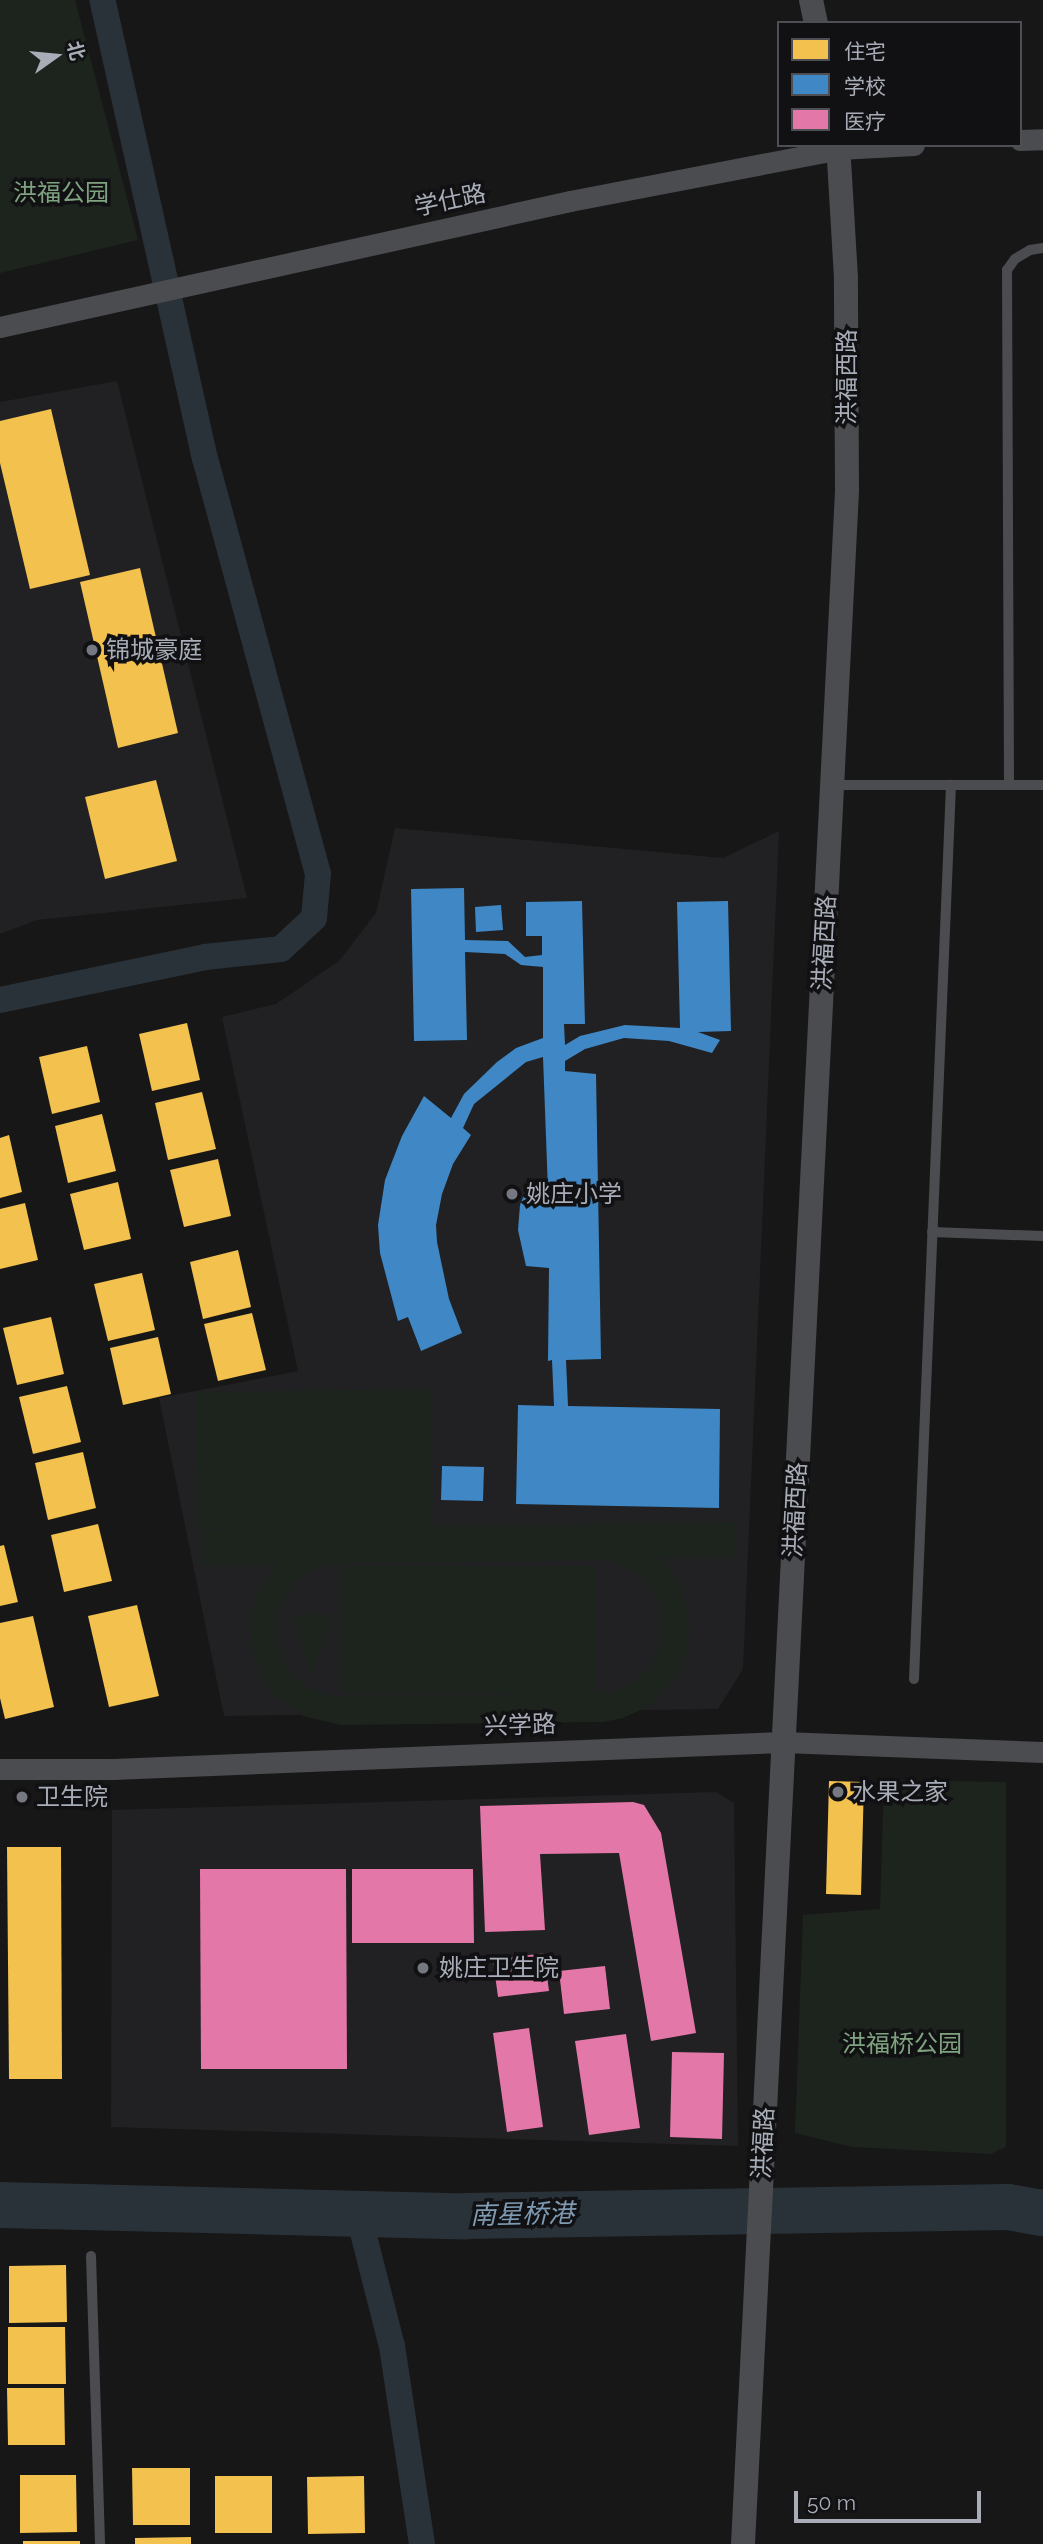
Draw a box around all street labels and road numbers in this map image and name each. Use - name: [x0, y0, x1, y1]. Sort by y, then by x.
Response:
- street label: 学仕路: [412, 178, 488, 222]
- street label: 洪福西路: [833, 329, 861, 425]
- street label: 洪福西路: [807, 894, 841, 992]
- street label: 洪福西路: [778, 1461, 812, 1559]
- street label: 兴学路: [484, 1709, 556, 1741]
- street label: 洪福路: [747, 2106, 779, 2180]

